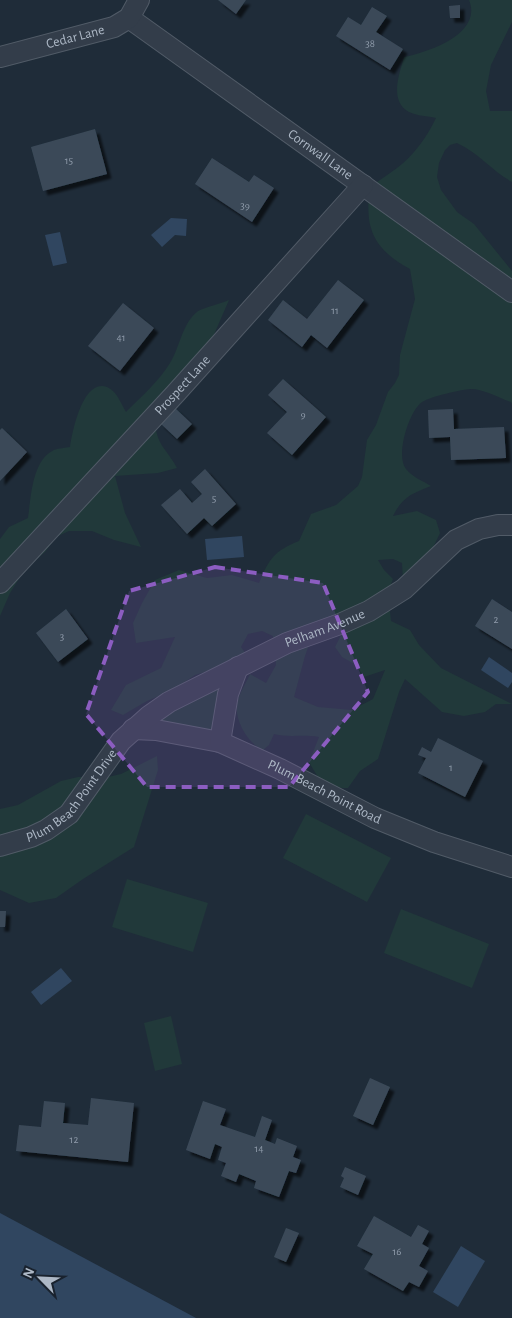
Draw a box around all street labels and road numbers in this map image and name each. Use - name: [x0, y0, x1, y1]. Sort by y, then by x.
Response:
- street label: Cedar Lane: [45, 23, 106, 52]
- street label: Cornwall Lane: [285, 127, 355, 183]
- street label: Prospect Lane: [152, 353, 213, 418]
- street label: Pelham Avenue: [283, 607, 367, 650]
- street label: Plum Beach Point Drive: [25, 747, 120, 845]
- street label: Plum Beach Point Road: [266, 757, 383, 827]

